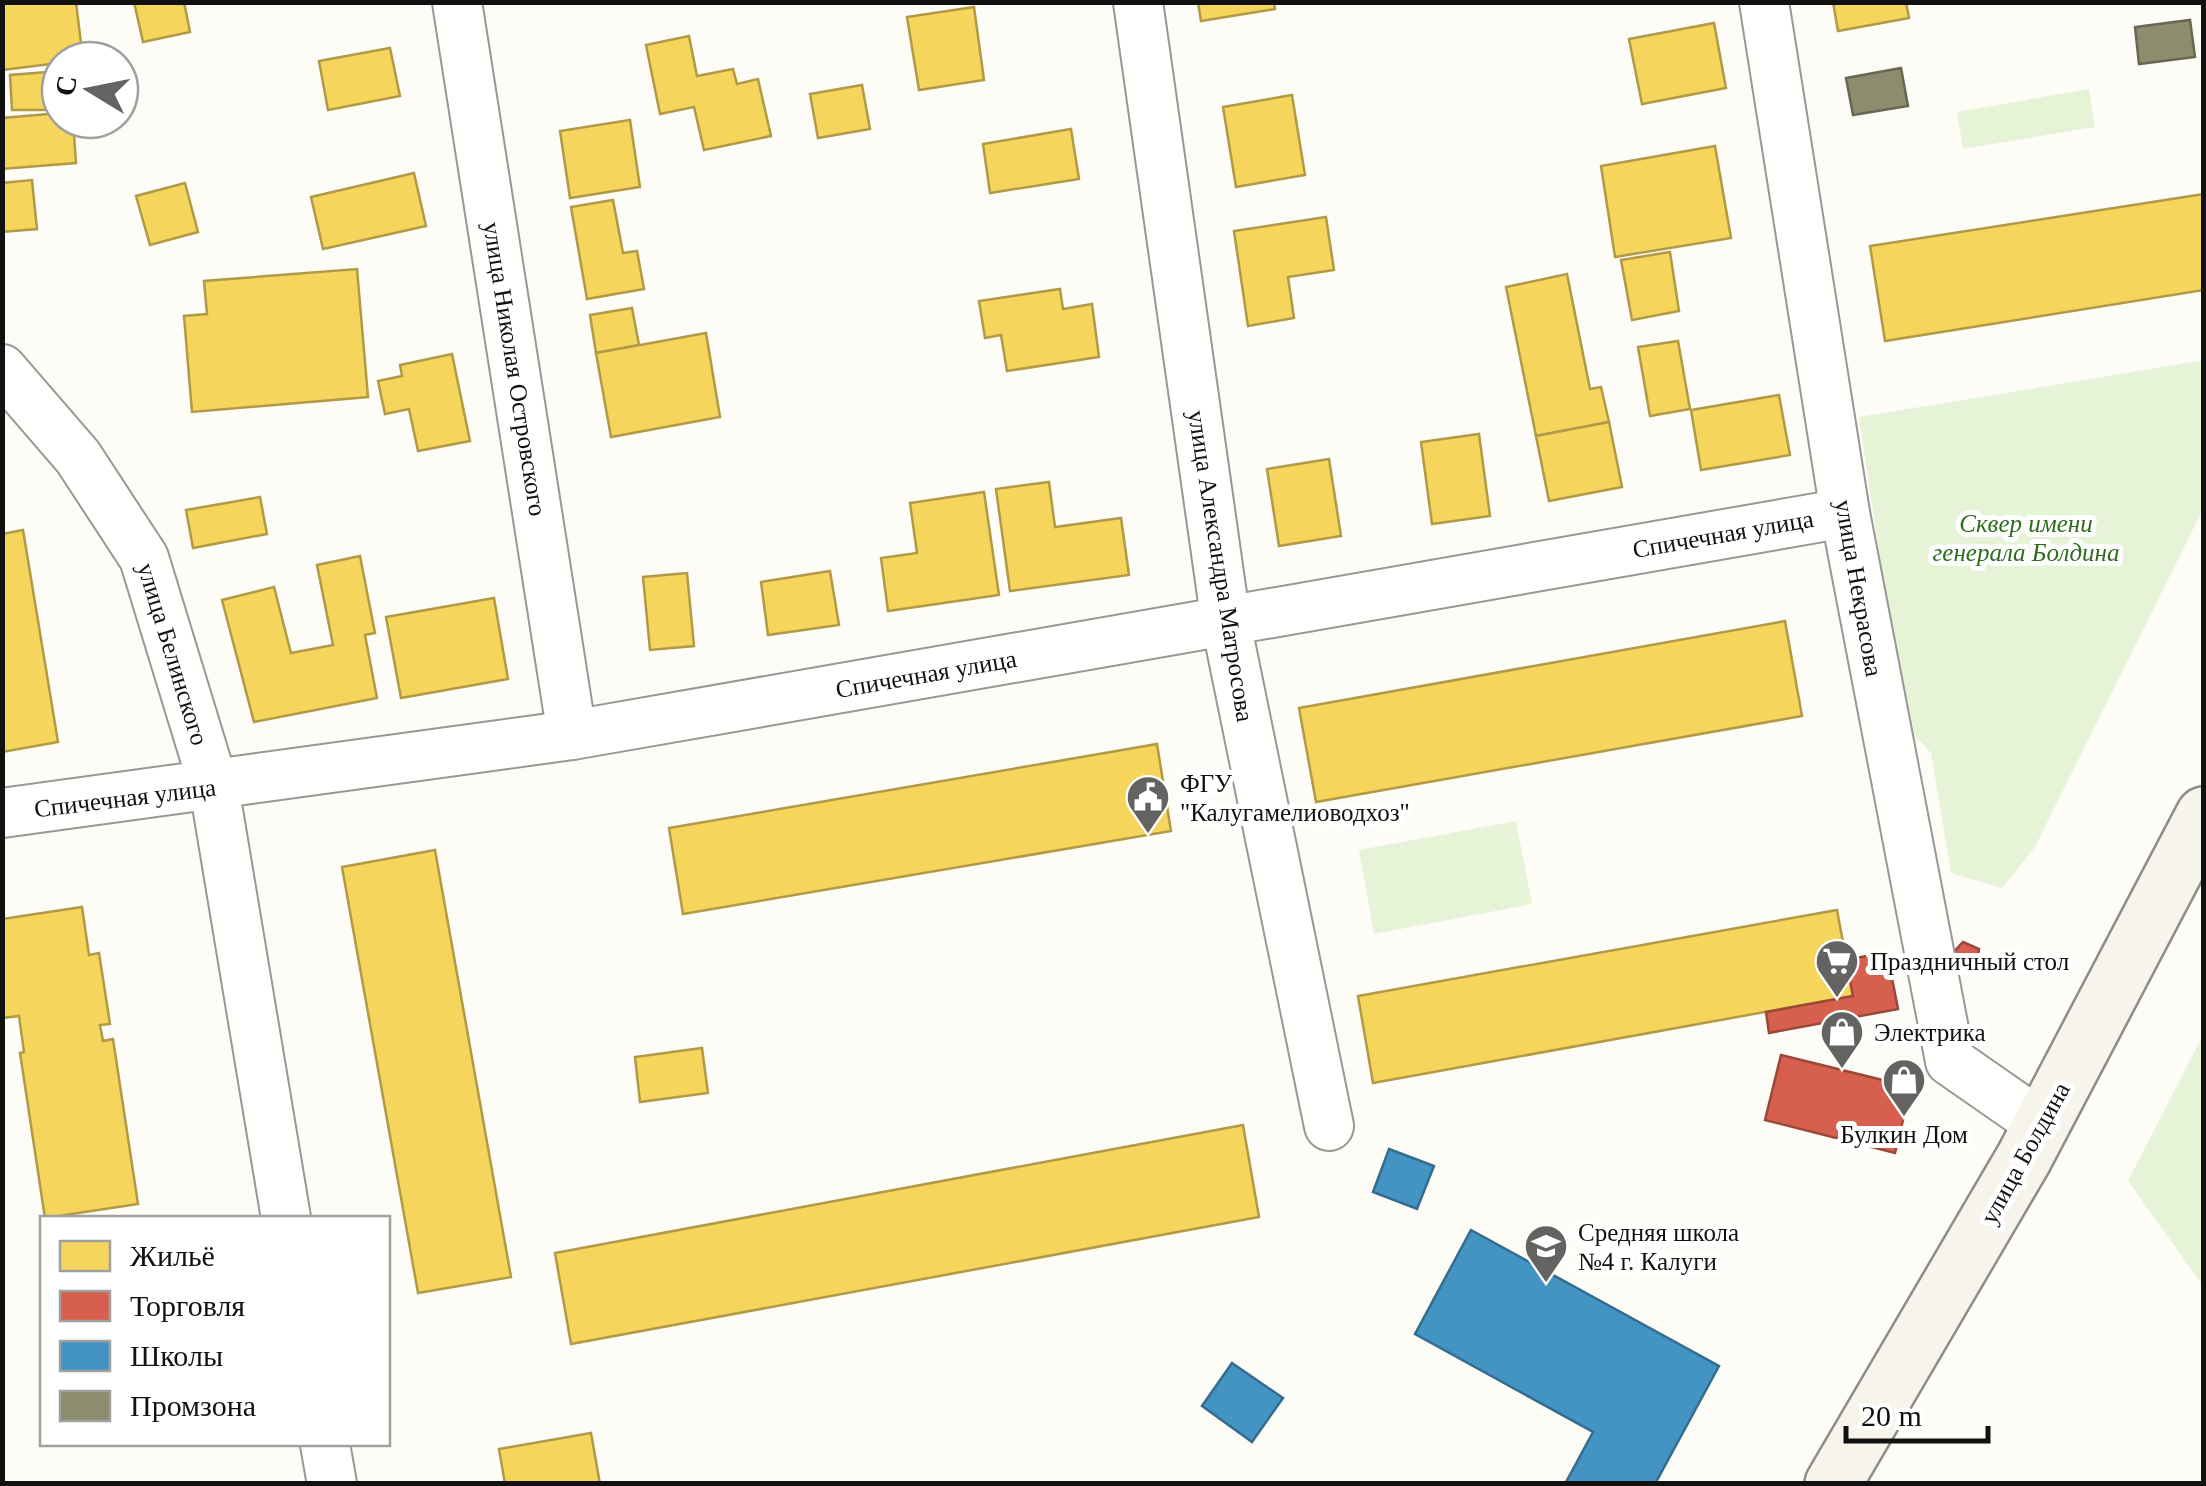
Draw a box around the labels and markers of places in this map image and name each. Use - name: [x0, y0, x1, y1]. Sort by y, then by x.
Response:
- place label: ФГУ "Калугамелиоводхоз": [1180, 770, 1410, 826]
- public building icon: ФГУ "Калугамелиоводхоз": [1125, 774, 1171, 835]
- supermarket icon: Праздничный стол: [1814, 938, 1860, 999]
- place label: Праздничный стол: [1870, 948, 2069, 975]
- shop icon: Электрика: [1819, 1009, 1865, 1070]
- place label: Электрика: [1874, 1019, 1986, 1046]
- shop icon: Булкин Дом: [1881, 1057, 1927, 1118]
- place label: Булкин Дом: [1840, 1121, 1968, 1148]
- place label: Средняя школа №4 г. Калуги: [1578, 1219, 1739, 1275]
- school or university icon: Средняя школа №4 г. Калуги: [1523, 1223, 1569, 1284]

